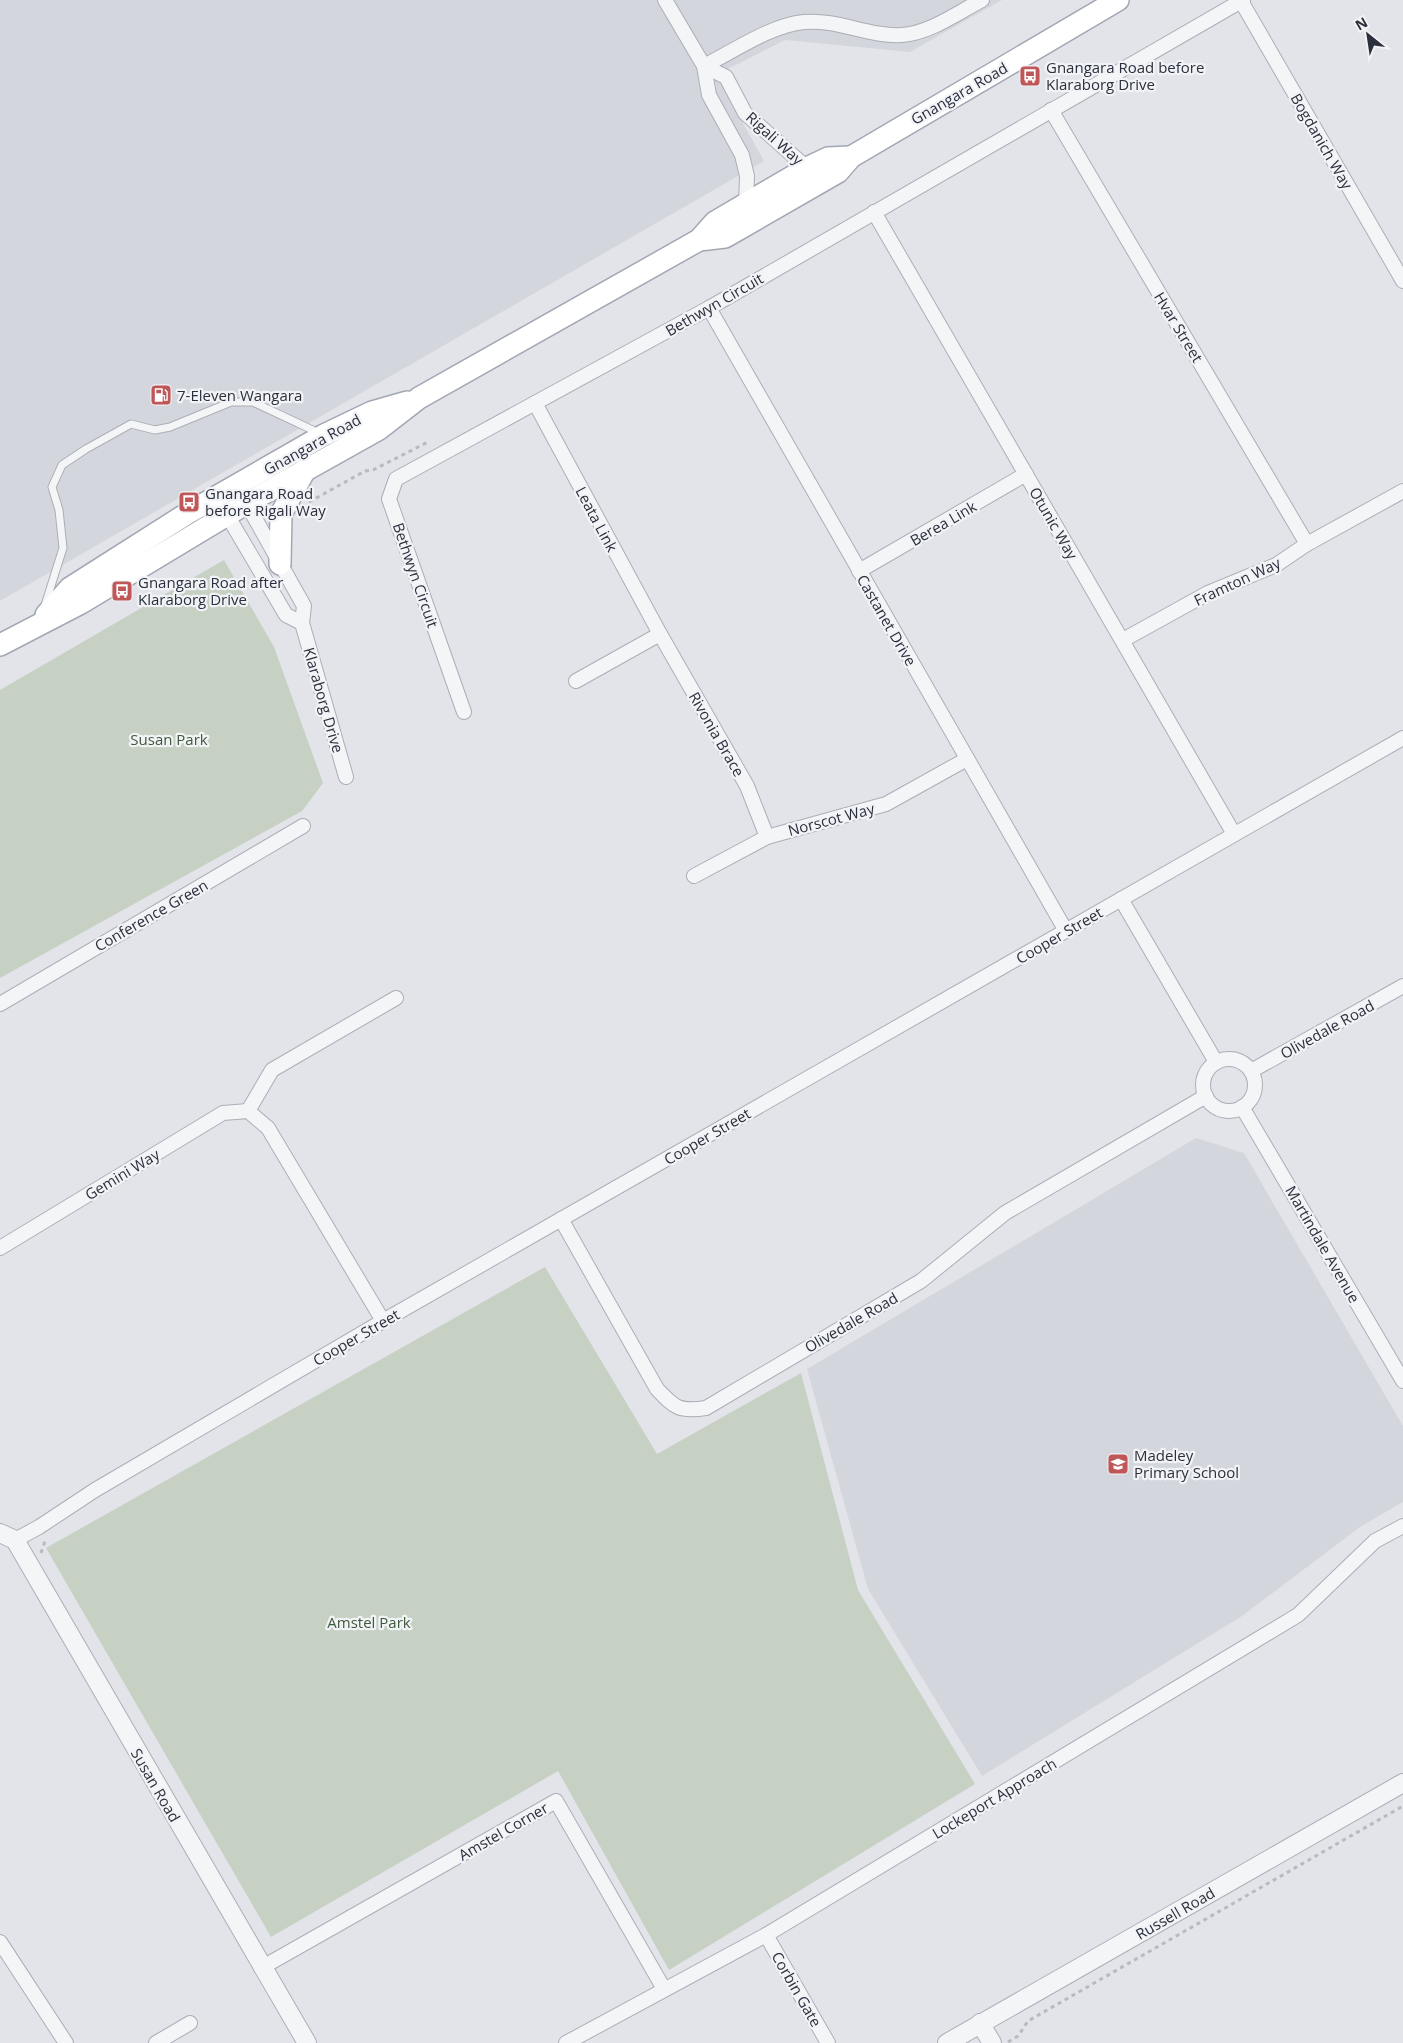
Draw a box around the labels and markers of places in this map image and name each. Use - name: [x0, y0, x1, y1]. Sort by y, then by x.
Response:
- place label: Gnangara Road before Klaraborg Drive: [1046, 57, 1204, 94]
- bus stop icon: Gnangara Road before Klaraborg Drive: [1018, 64, 1042, 88]
- fuel station icon: 7-Eleven Wangara: [149, 383, 173, 407]
- place label: 7-Eleven Wangara: [177, 385, 302, 405]
- place label: Gnangara Road before Rigali Way: [205, 483, 326, 520]
- bus stop icon: Gnangara Road before Rigali Way: [177, 490, 201, 514]
- place label: Gnangara Road after Klaraborg Drive: [138, 572, 283, 609]
- bus stop icon: Gnangara Road after Klaraborg Drive: [110, 579, 134, 603]
- place label: Madeley Primary School: [1134, 1445, 1239, 1482]
- school or university icon: Madeley Primary School: [1106, 1452, 1130, 1476]

